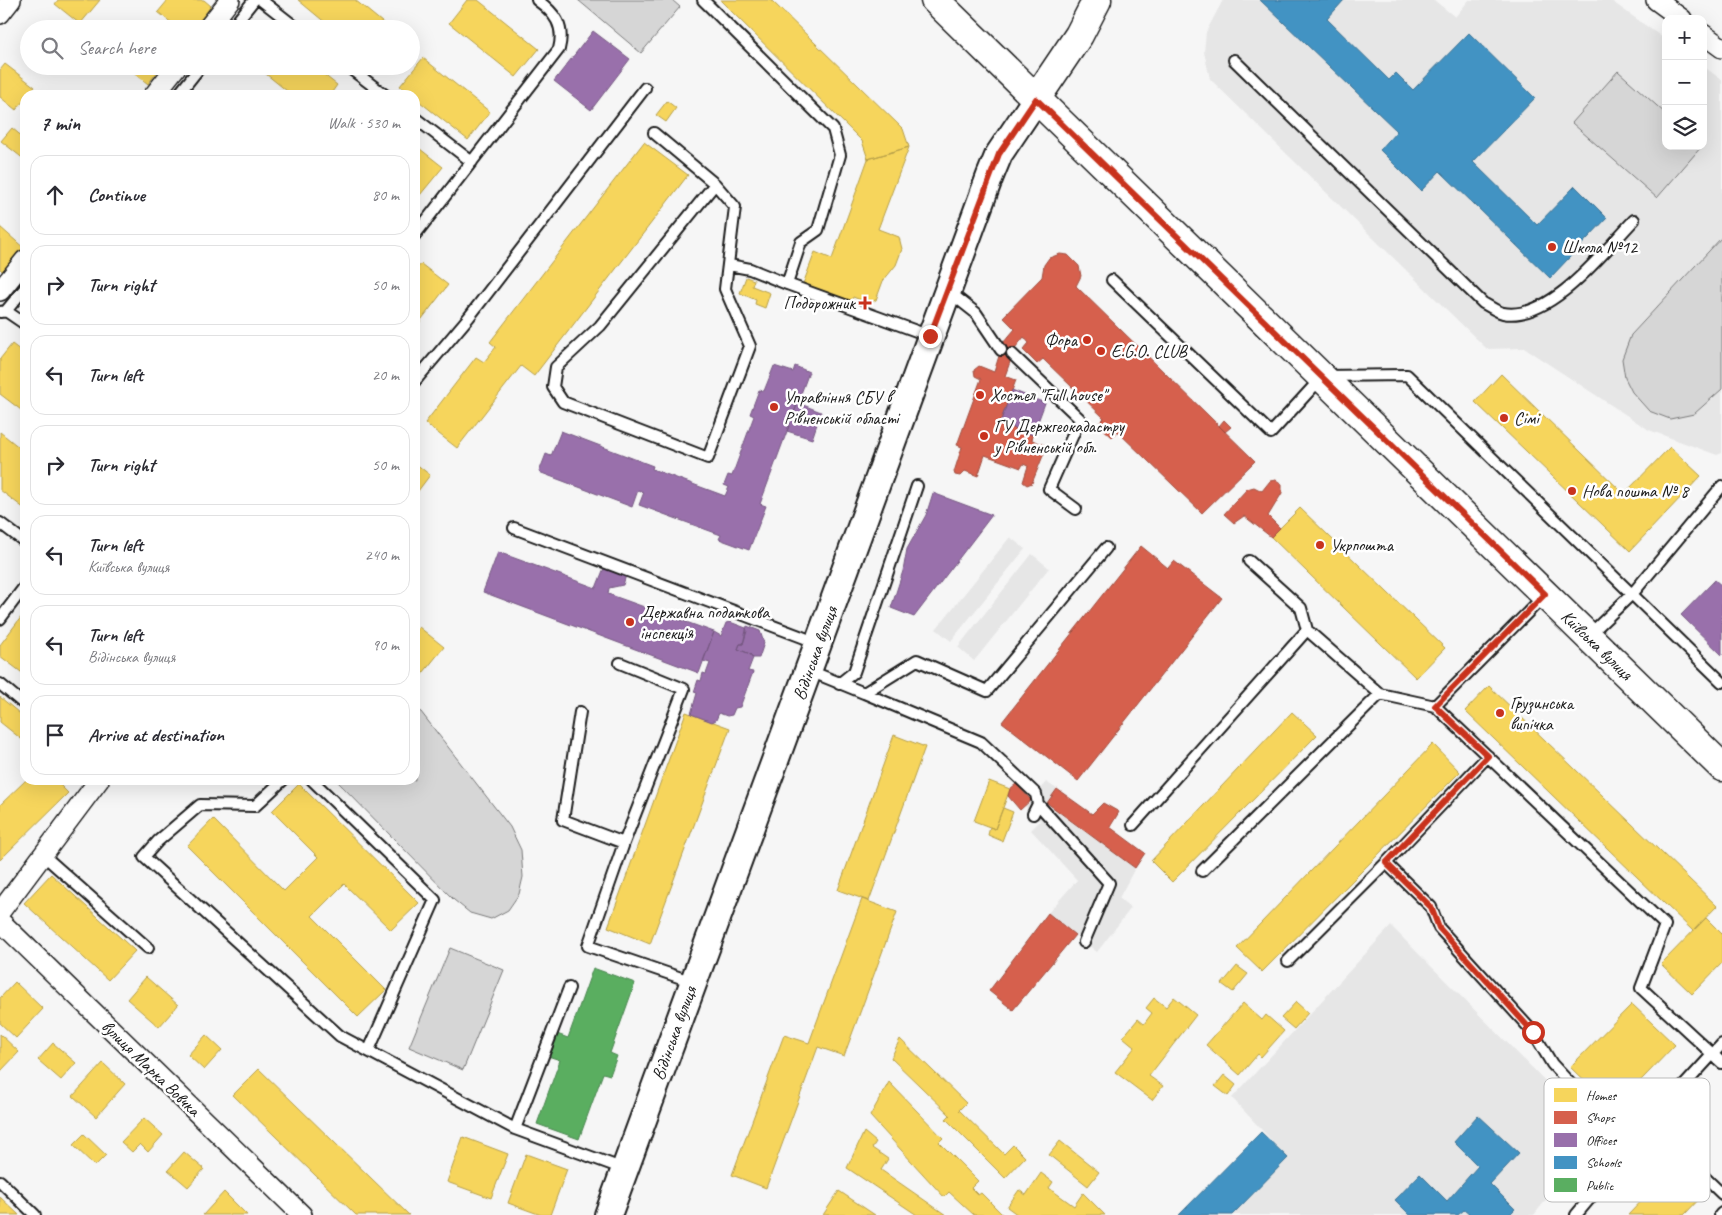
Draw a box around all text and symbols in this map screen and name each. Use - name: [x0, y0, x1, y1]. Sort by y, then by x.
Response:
- map controls: [1662, 15, 1707, 150]
- button: +: [1662, 15, 1707, 60]
- search box: [20, 20, 420, 75]
- icon: search: [38, 34, 66, 62]
- text: Search here: [78, 36, 155, 60]
- button: −: [1662, 60, 1707, 105]
- button: layers: [1662, 105, 1707, 150]
- text: 7 min: [40, 110, 80, 136]
- text: Walk · 530 m: [328, 113, 400, 133]
- icon: ahead: [41, 181, 69, 209]
- text: Continue: [88, 183, 145, 207]
- text: 80 m: [372, 185, 399, 205]
- place label: Школа №12: [1562, 236, 1639, 258]
- marker: Школа №12: [1546, 241, 1558, 253]
- icon: right: [41, 271, 69, 299]
- text: Turn right: [88, 273, 155, 297]
- text: 50 m: [372, 275, 399, 295]
- place label: Подорожник: [784, 292, 856, 314]
- marker: Подорожник: [859, 297, 871, 309]
- route end: [919, 325, 942, 348]
- place label: Фора: [1045, 329, 1079, 351]
- marker: Фора: [1081, 334, 1093, 346]
- place label: E.G.O. CLUB: [1111, 340, 1189, 362]
- marker: E.G.O. CLUB: [1095, 345, 1107, 357]
- icon: left: [41, 361, 69, 389]
- text: Turn left: [88, 363, 143, 387]
- text: 20 m: [372, 365, 399, 385]
- place label: Хостел "Full house": [990, 384, 1110, 406]
- place label: Управління СБУ в Рівненській області: [784, 386, 901, 429]
- marker: Хостел "Full house": [974, 389, 986, 401]
- marker: Управління СБУ в Рівненській області: [768, 401, 780, 413]
- place label: Сімі: [1514, 407, 1541, 429]
- marker: Сімі: [1498, 412, 1510, 424]
- place label: ГУ Держгеокадастру у Рівненській обл.: [993, 415, 1126, 458]
- marker: ГУ Держгеокадастру у Рівненській обл.: [978, 430, 990, 442]
- icon: right: [41, 451, 69, 479]
- text: Turn right: [88, 453, 155, 477]
- text: 50 m: [372, 455, 399, 475]
- place label: Нова пошта № 8: [1582, 480, 1690, 502]
- marker: Нова пошта № 8: [1566, 485, 1578, 497]
- text: Turn left: [88, 533, 143, 557]
- place label: Укрпошта: [1330, 534, 1395, 556]
- marker: Укрпошта: [1314, 539, 1326, 551]
- icon: left: [41, 541, 69, 569]
- text: 240 m: [365, 545, 399, 565]
- text: Київська вулиця: [88, 557, 169, 577]
- place label: Державна податкова інспекція: [640, 601, 770, 644]
- street label: Відінська вулиця: [788, 602, 843, 703]
- street label: Київська вулиця: [1556, 605, 1639, 686]
- marker: Державна податкова інспекція: [624, 616, 636, 628]
- text: Turn left: [88, 623, 143, 647]
- icon: left: [41, 631, 69, 659]
- text: 90 m: [372, 635, 399, 655]
- text: Відінська вулиця: [88, 647, 175, 667]
- place label: Грузинська випічка: [1510, 692, 1575, 735]
- marker: Грузинська випічка: [1494, 707, 1506, 719]
- icon: arrive: [41, 721, 69, 749]
- text: Arrive at destination: [88, 723, 224, 747]
- street label: Відінська вулиця: [647, 982, 702, 1083]
- street label: вулиця Марка Вовчка: [97, 1015, 206, 1121]
- route start: [1522, 1021, 1545, 1044]
- legend: [1544, 1078, 1710, 1202]
- text: Homes: [1586, 1087, 1617, 1104]
- text: Shops: [1586, 1109, 1616, 1126]
- text: Offices: [1586, 1132, 1618, 1149]
- text: Schools: [1586, 1154, 1622, 1171]
- text: Public: [1586, 1177, 1614, 1194]

